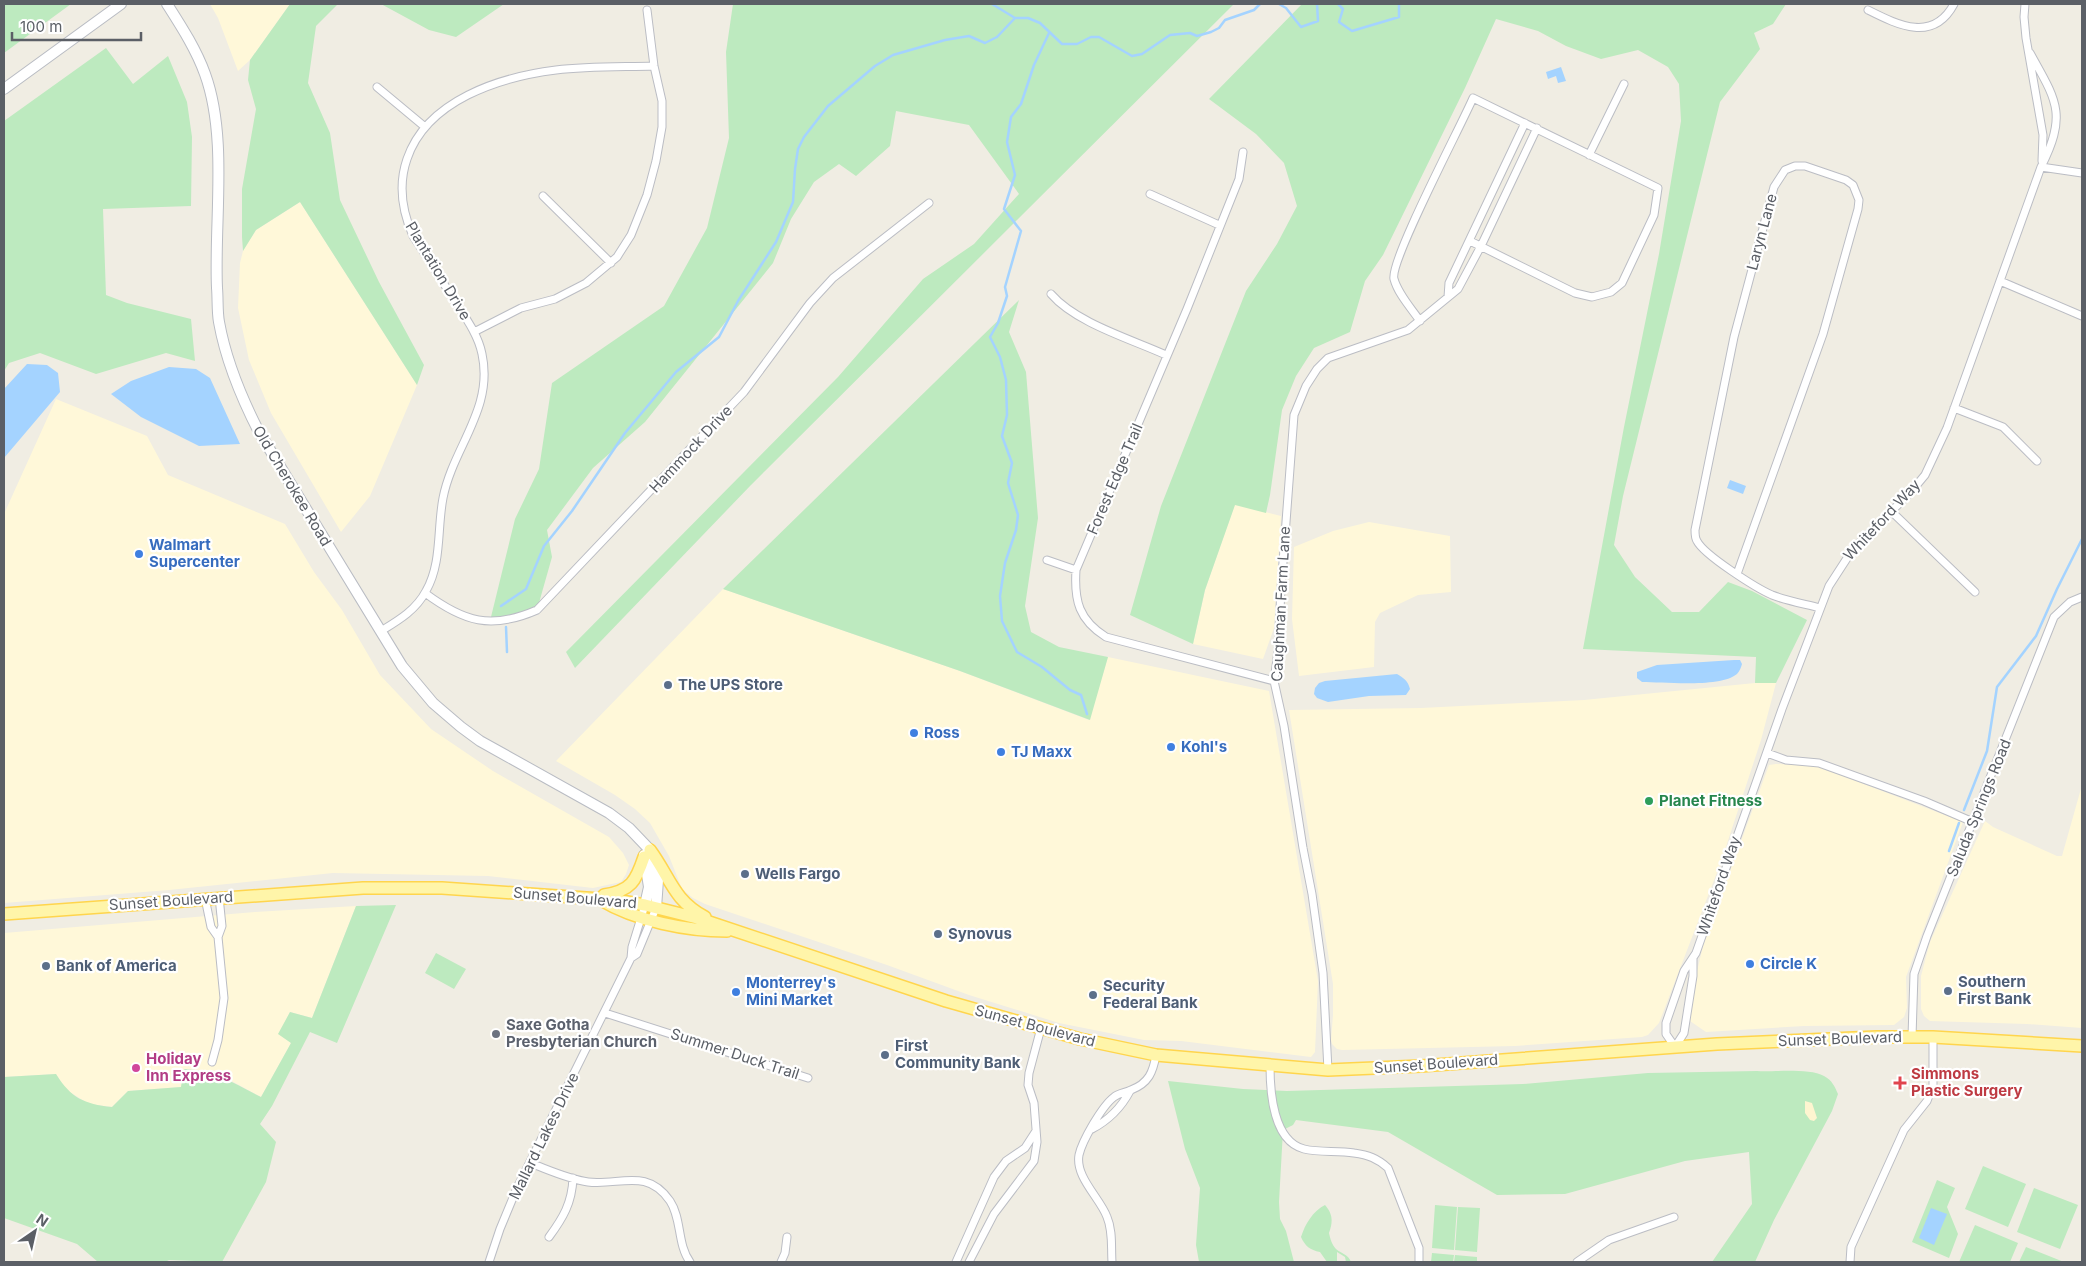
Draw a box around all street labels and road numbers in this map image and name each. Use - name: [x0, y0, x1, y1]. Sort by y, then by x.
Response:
- street label: Laryn Lane: [1742, 191, 1781, 272]
- street label: Plantation Drive: [402, 218, 475, 324]
- street label: Hammock Drive: [645, 401, 736, 496]
- street label: Forest Edge Trail: [1083, 420, 1147, 537]
- street label: Old Cherokee Road: [249, 422, 336, 549]
- street label: Whiteford Way: [1839, 475, 1925, 564]
- street label: Caughman Farm Lane: [1267, 526, 1294, 682]
- street label: Saluda Springs Road: [1942, 736, 2015, 880]
- street label: Whiteford Way: [1693, 833, 1745, 938]
- street label: Sunset Boulevard: [512, 883, 638, 912]
- street label: Sunset Boulevard: [108, 887, 234, 914]
- street label: Sunset Boulevard: [973, 1000, 1098, 1051]
- street label: Summer Duck Trail: [668, 1024, 802, 1083]
- street label: Sunset Boulevard: [1778, 1027, 1902, 1050]
- street label: Sunset Boulevard: [1373, 1050, 1499, 1077]
- street label: Mallard Lakes Drive: [504, 1069, 583, 1203]

